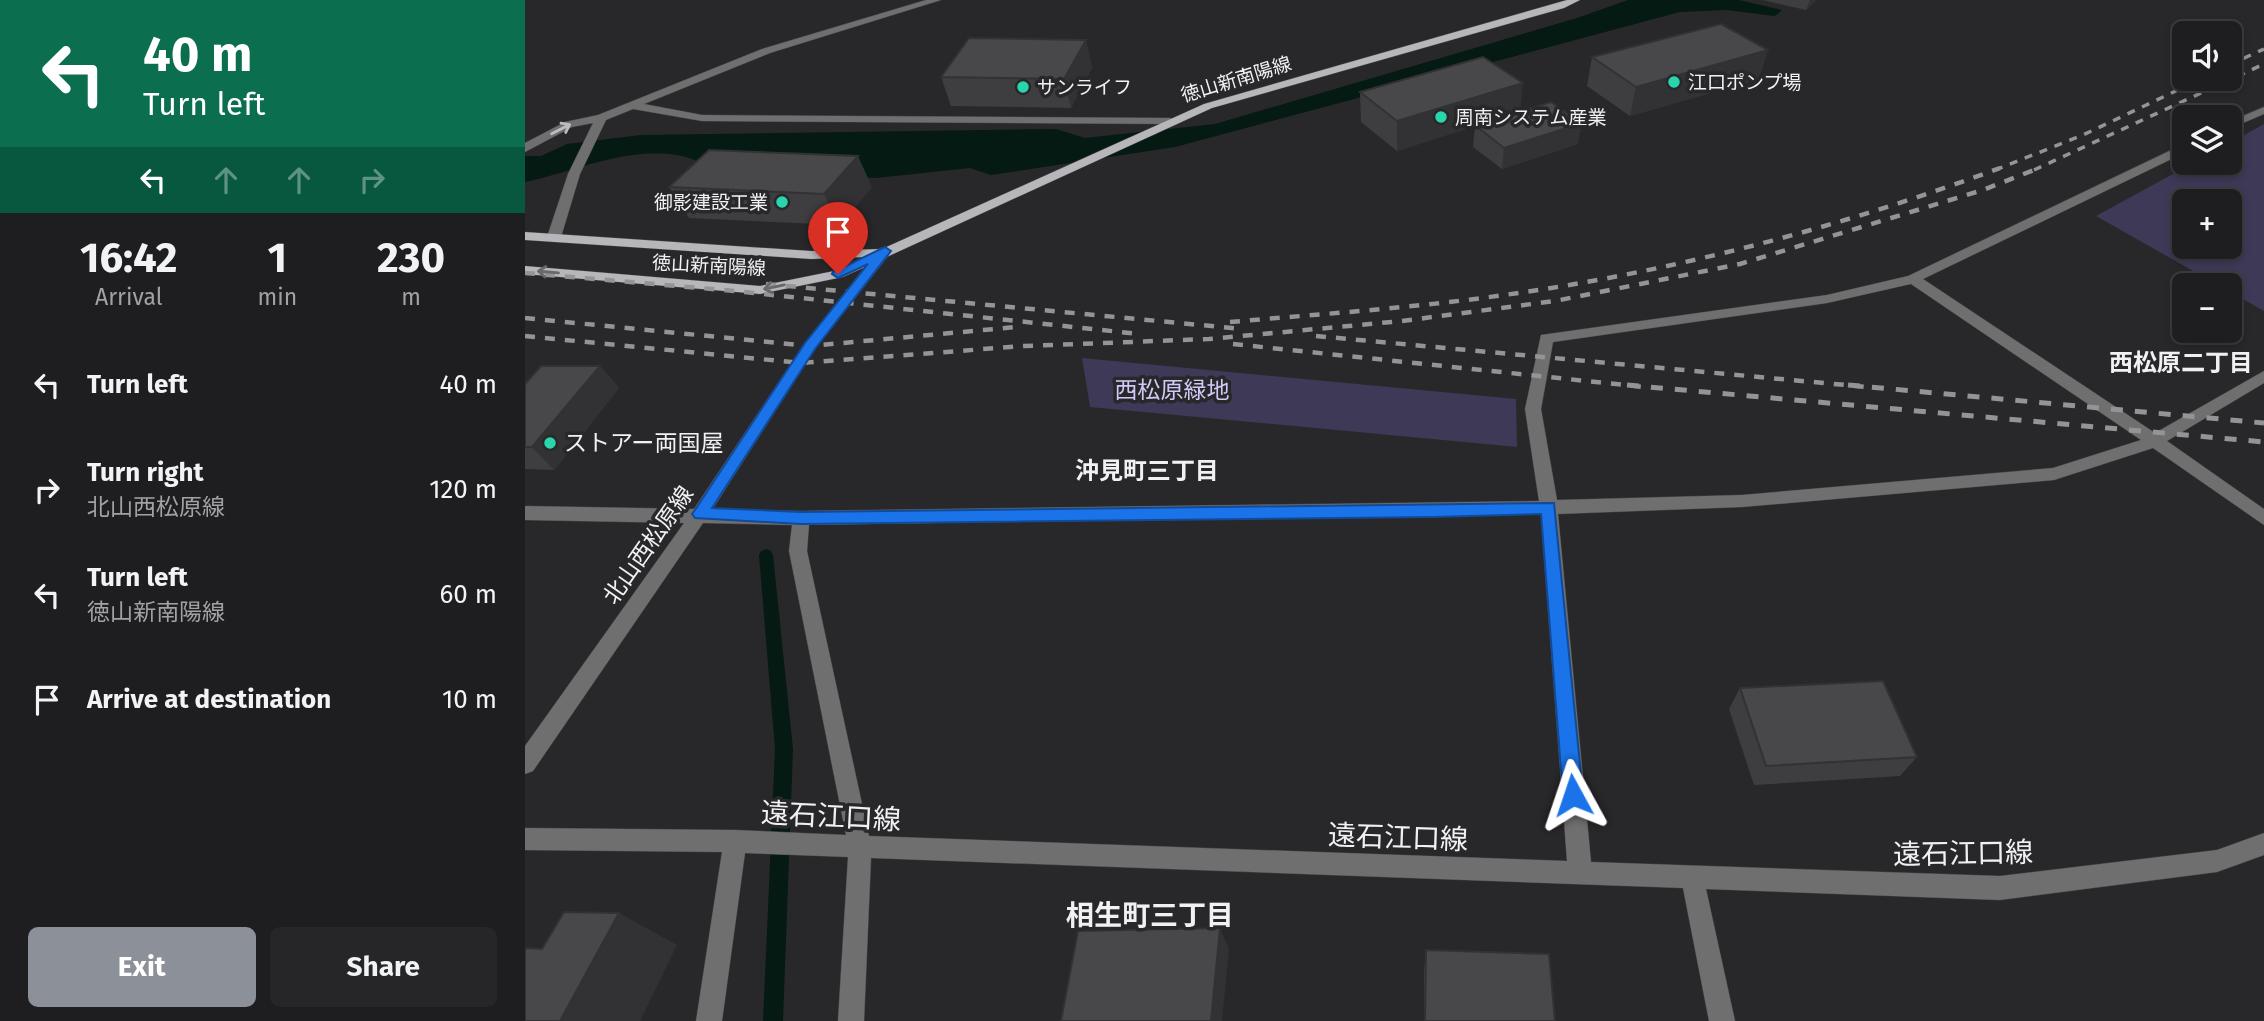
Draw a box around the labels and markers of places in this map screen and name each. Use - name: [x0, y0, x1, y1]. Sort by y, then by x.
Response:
- place label: 江口ポンプ場: [1688, 71, 1801, 94]
- marker: 江口ポンプ場: [1666, 74, 1682, 90]
- place label: サンライフ: [1037, 76, 1132, 99]
- marker: サンライフ: [1015, 79, 1031, 95]
- place label: 周南システム産業: [1455, 106, 1606, 129]
- marker: 周南システム産業: [1433, 109, 1449, 125]
- place label: 御影建設工業: [654, 191, 768, 214]
- marker: 御影建設工業: [774, 194, 790, 210]
- pin: [808, 202, 868, 274]
- place label: ストアー両国屋: [564, 429, 724, 457]
- marker: ストアー両国屋: [542, 435, 558, 451]

